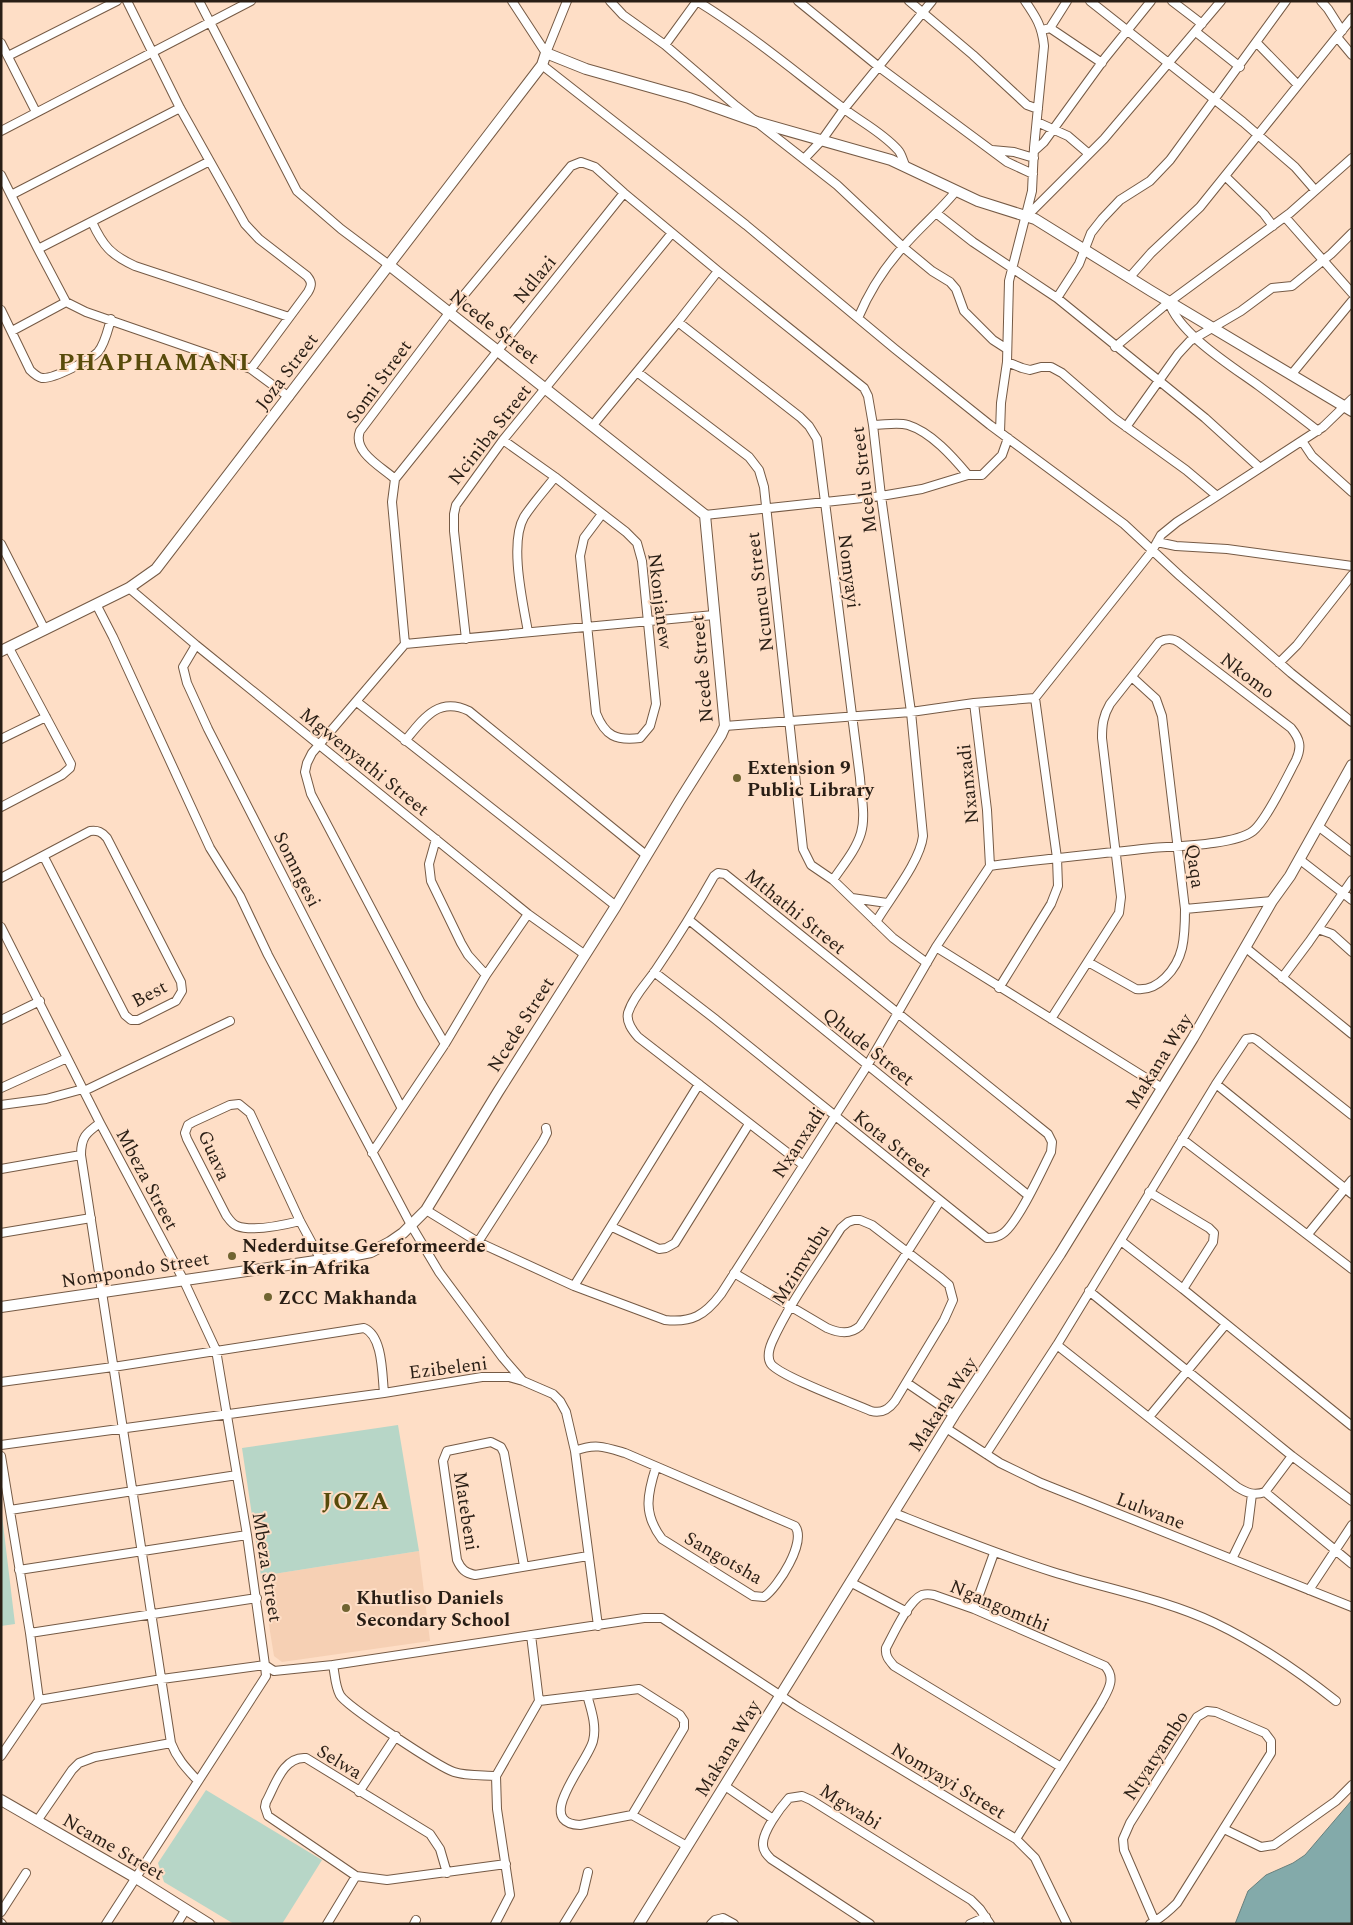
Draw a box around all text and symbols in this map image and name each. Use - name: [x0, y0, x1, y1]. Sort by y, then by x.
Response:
- street label: Ndlazi: [506, 249, 564, 311]
- street label: Ncede Street: [443, 283, 546, 372]
- street label: Joza Street: [248, 327, 326, 417]
- street label: Somi Street: [339, 334, 420, 430]
- district label: PHAPHAMANI: [58, 345, 250, 381]
- street label: Nciniba Street: [441, 378, 539, 492]
- street label: Mcelu Street: [844, 424, 885, 535]
- street label: Ncuncu Street: [739, 530, 782, 653]
- street label: Nomyayi: [830, 532, 867, 610]
- street label: Nkonjanew: [639, 552, 680, 651]
- street label: Ncede Street: [683, 614, 722, 724]
- street label: Nkomo: [1214, 646, 1281, 707]
- street label: Mgwenyathi Street: [293, 701, 435, 824]
- street label: Nxanxadi: [950, 742, 987, 825]
- place label: Extension 9 Public Library: [747, 754, 875, 805]
- marker: Extension 9 Public Library: [731, 772, 743, 784]
- street label: Somngesi: [265, 827, 328, 913]
- street label: Qaqa: [1177, 842, 1212, 891]
- street label: Mthathi Street: [738, 862, 852, 962]
- street label: Ncede Street: [480, 971, 562, 1078]
- street label: Best: [127, 973, 173, 1016]
- street label: Qhude Street: [816, 1001, 921, 1094]
- street label: Makana Way: [1118, 1007, 1201, 1116]
- street label: Nxanxadi: [765, 1101, 833, 1184]
- street label: Kota Street: [846, 1103, 938, 1185]
- street label: Mbeza Street: [108, 1124, 186, 1236]
- street label: Guava: [190, 1126, 238, 1186]
- street label: Mzimvubu: [765, 1219, 838, 1311]
- place label: Nederduitse Gereformeerde Kerk in Afrika: [242, 1232, 486, 1283]
- street label: Nompondo Street: [59, 1244, 212, 1296]
- marker: Nederduitse Gereformeerde Kerk in Afrika: [226, 1250, 238, 1262]
- place label: ZCC Makhanda: [278, 1284, 417, 1313]
- marker: ZCC Makhanda: [262, 1291, 274, 1303]
- street label: Ezibeleni: [407, 1349, 489, 1388]
- street label: Makana Way: [902, 1351, 985, 1458]
- street label: Matebeni: [445, 1469, 486, 1553]
- district label: JOZA: [322, 1484, 390, 1520]
- street label: Lulwane: [1112, 1485, 1189, 1538]
- street label: Mbeza Street: [243, 1510, 290, 1625]
- street label: Sangotsha: [679, 1524, 769, 1593]
- street label: Ngangomthi: [945, 1572, 1054, 1640]
- place label: Khutliso Daniels Secondary School: [356, 1584, 510, 1635]
- marker: Khutliso Daniels Secondary School: [340, 1602, 352, 1614]
- street label: Makana Way: [688, 1694, 769, 1803]
- street label: Ntyatyambo: [1116, 1705, 1196, 1807]
- street label: Nomyayi Street: [885, 1735, 1011, 1827]
- street label: Selwa: [311, 1737, 368, 1788]
- street label: Mgwabi: [813, 1777, 887, 1838]
- street label: Ncame Street: [57, 1806, 170, 1888]

